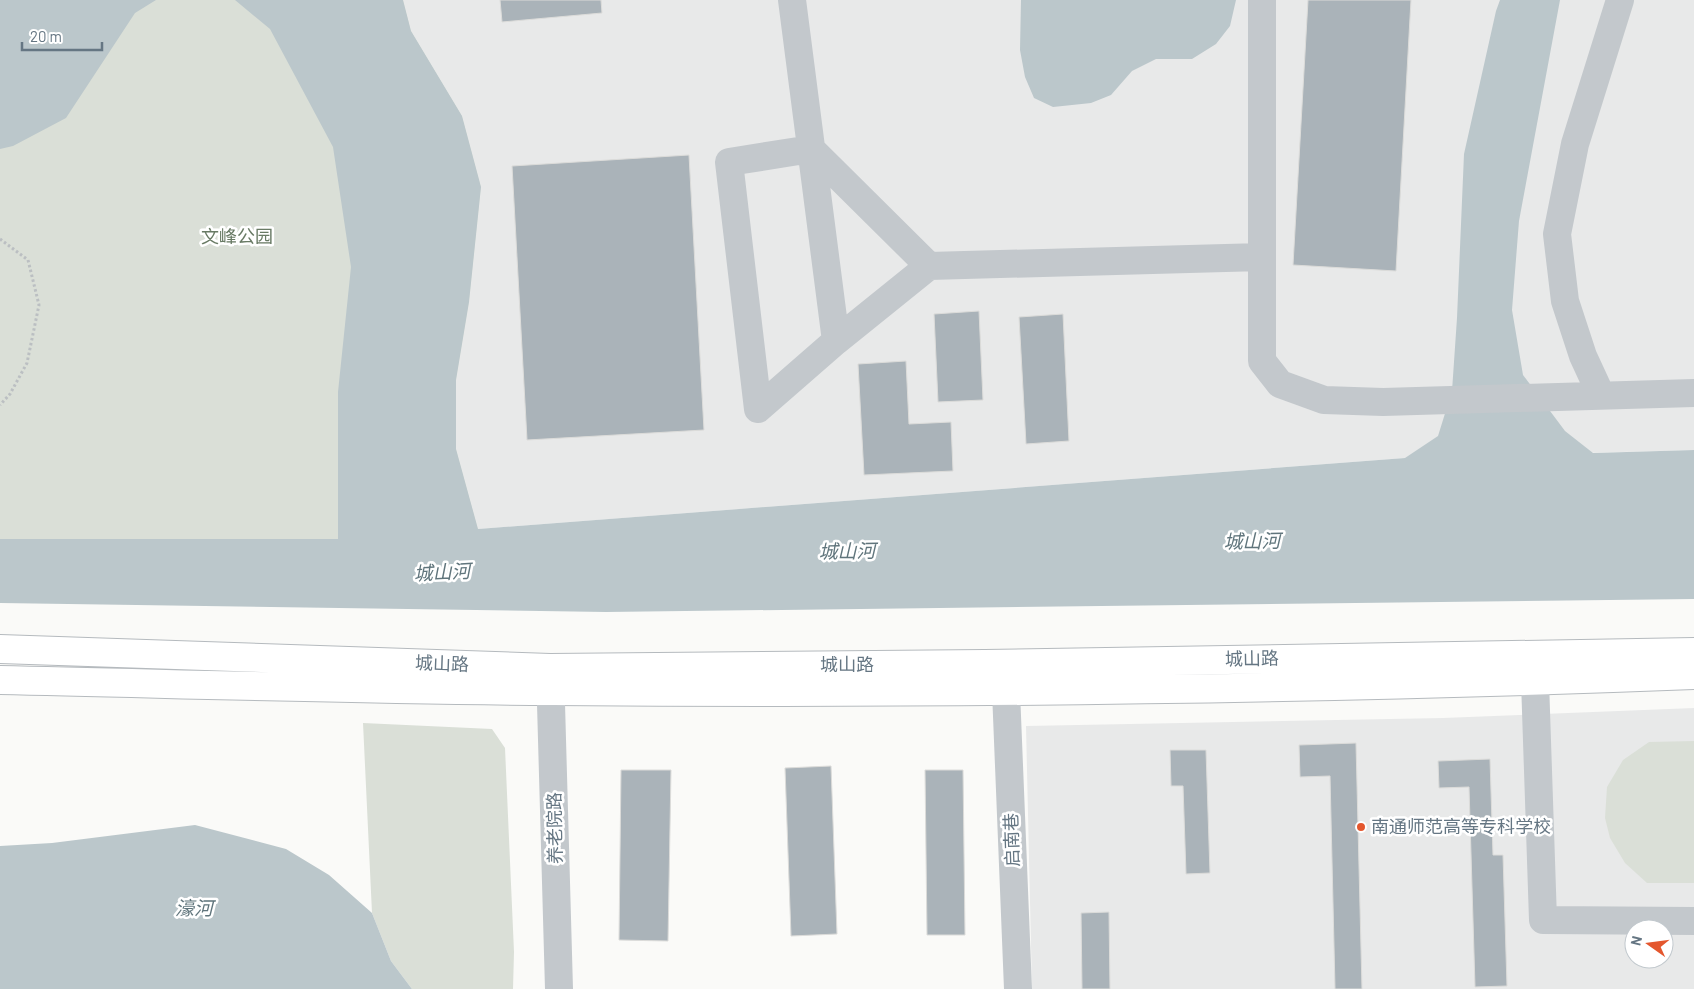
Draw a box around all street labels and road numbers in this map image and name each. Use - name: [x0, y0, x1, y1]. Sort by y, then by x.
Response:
- street label: 城山路: [1225, 647, 1279, 669]
- street label: 城山路: [415, 651, 469, 675]
- street label: 城山路: [820, 653, 874, 675]
- street label: 养老院路: [542, 792, 566, 864]
- street label: 启南巷: [999, 813, 1023, 867]

